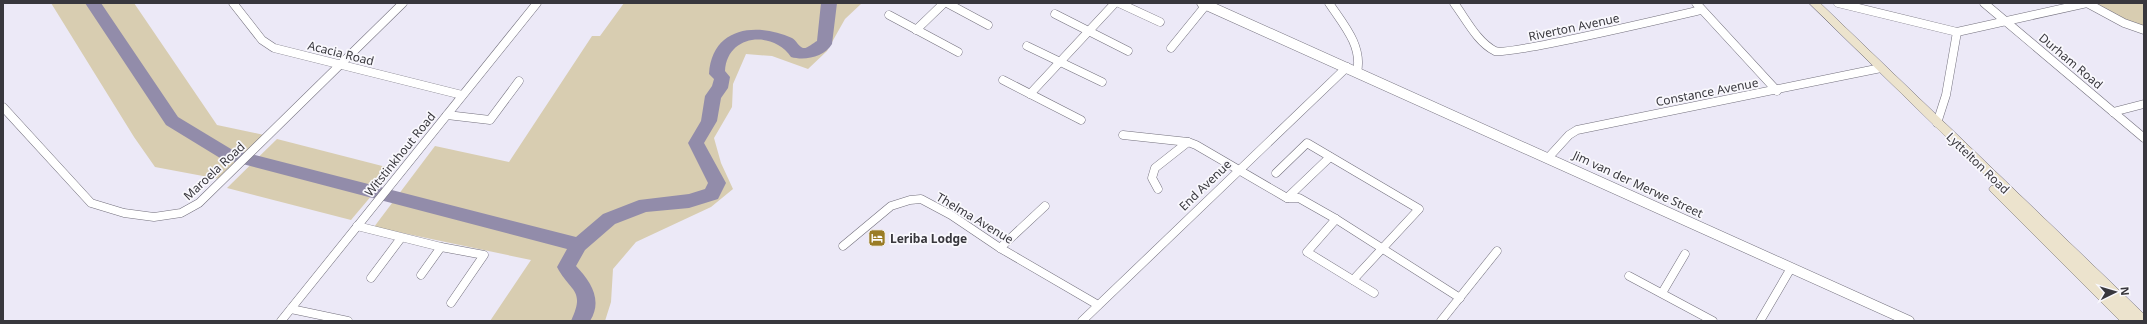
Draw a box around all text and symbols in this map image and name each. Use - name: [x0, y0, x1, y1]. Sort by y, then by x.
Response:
- street label: Riverton Avenue: [1527, 9, 1621, 45]
- street label: Durham Road: [2035, 29, 2107, 93]
- street label: Acacia Road: [306, 37, 376, 69]
- street label: Constance Avenue: [1654, 74, 1760, 110]
- street label: Witstinkhout Road: [361, 108, 439, 200]
- street label: Lyttelton Road: [1943, 128, 2013, 198]
- street label: Maroela Road: [180, 138, 248, 204]
- street label: Jim van der Merwe Street: [1569, 146, 1706, 222]
- street label: End Avenue: [1175, 156, 1235, 214]
- street label: Thelma Avenue: [933, 188, 1017, 248]
- hotel icon: Leriba Lodge: [867, 228, 887, 248]
- place label: Leriba Lodge: [890, 230, 967, 247]
- north arrow: [2095, 272, 2135, 312]
- text: N: [2118, 286, 2133, 296]

